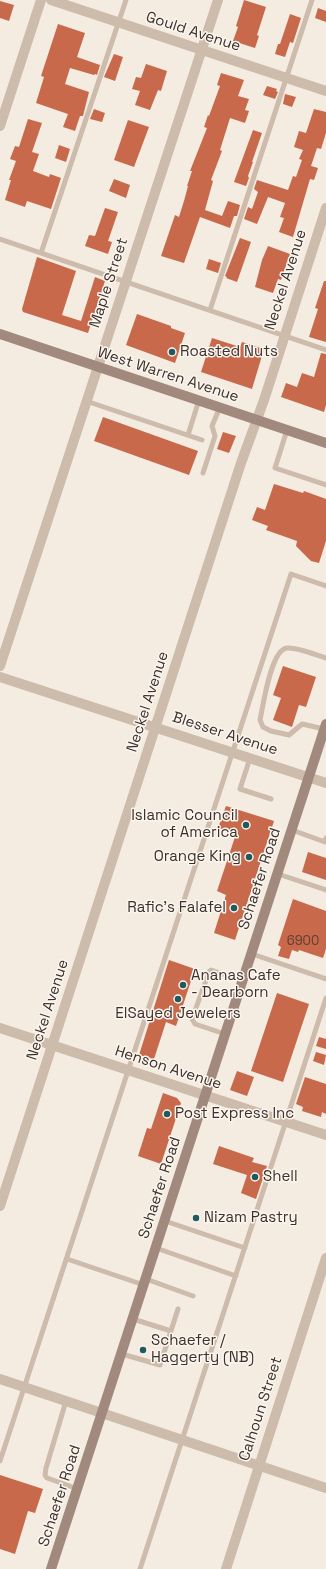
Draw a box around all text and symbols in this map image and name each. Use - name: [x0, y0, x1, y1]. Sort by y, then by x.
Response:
- street label: Gould Avenue: [143, 8, 243, 56]
- street label: Neckel Avenue: [261, 227, 311, 333]
- street label: Maple Street: [86, 236, 132, 330]
- place label: Roasted Nuts: [180, 343, 278, 361]
- street label: West Warren Avenue: [95, 344, 241, 406]
- marker: Roasted Nuts: [167, 347, 177, 357]
- street label: Neckel Avenue: [123, 649, 173, 755]
- street label: Blesser Avenue: [170, 708, 280, 760]
- place label: Islamic Council of America: [131, 807, 238, 842]
- marker: Islamic Council of America: [241, 820, 251, 830]
- street label: Schaefer Road: [235, 826, 285, 932]
- place label: Orange King: [154, 848, 241, 866]
- marker: Orange King: [244, 852, 254, 862]
- place label: Rafic's Falafel: [127, 899, 226, 917]
- marker: Rafic's Falafel: [229, 903, 239, 913]
- house number: 6900: [287, 933, 319, 949]
- street label: Neckel Avenue: [23, 957, 73, 1063]
- place label: Ananas Cafe - Dearborn: [191, 967, 281, 1002]
- marker: Ananas Cafe - Dearborn: [178, 980, 188, 990]
- marker: ElSayed Jewelers: [173, 994, 183, 1004]
- place label: ElSayed Jewelers: [115, 1005, 241, 1023]
- street label: Henson Avenue: [112, 1042, 224, 1094]
- place label: Post Express Inc: [175, 1105, 294, 1123]
- marker: Post Express Inc: [162, 1109, 172, 1119]
- street label: Schaefer Road: [135, 1135, 185, 1241]
- place label: Shell: [263, 1168, 298, 1186]
- marker: Shell: [250, 1172, 260, 1182]
- place label: Nizam Pastry: [204, 1209, 298, 1227]
- marker: Nizam Pastry: [191, 1213, 201, 1223]
- place label: Schaefer / Haggerty (NB): [151, 1332, 254, 1367]
- marker: Schaefer / Haggerty (NB): [138, 1345, 148, 1355]
- street label: Calhoun Street: [236, 1355, 286, 1463]
- street label: Schaefer Road: [35, 1443, 85, 1549]

